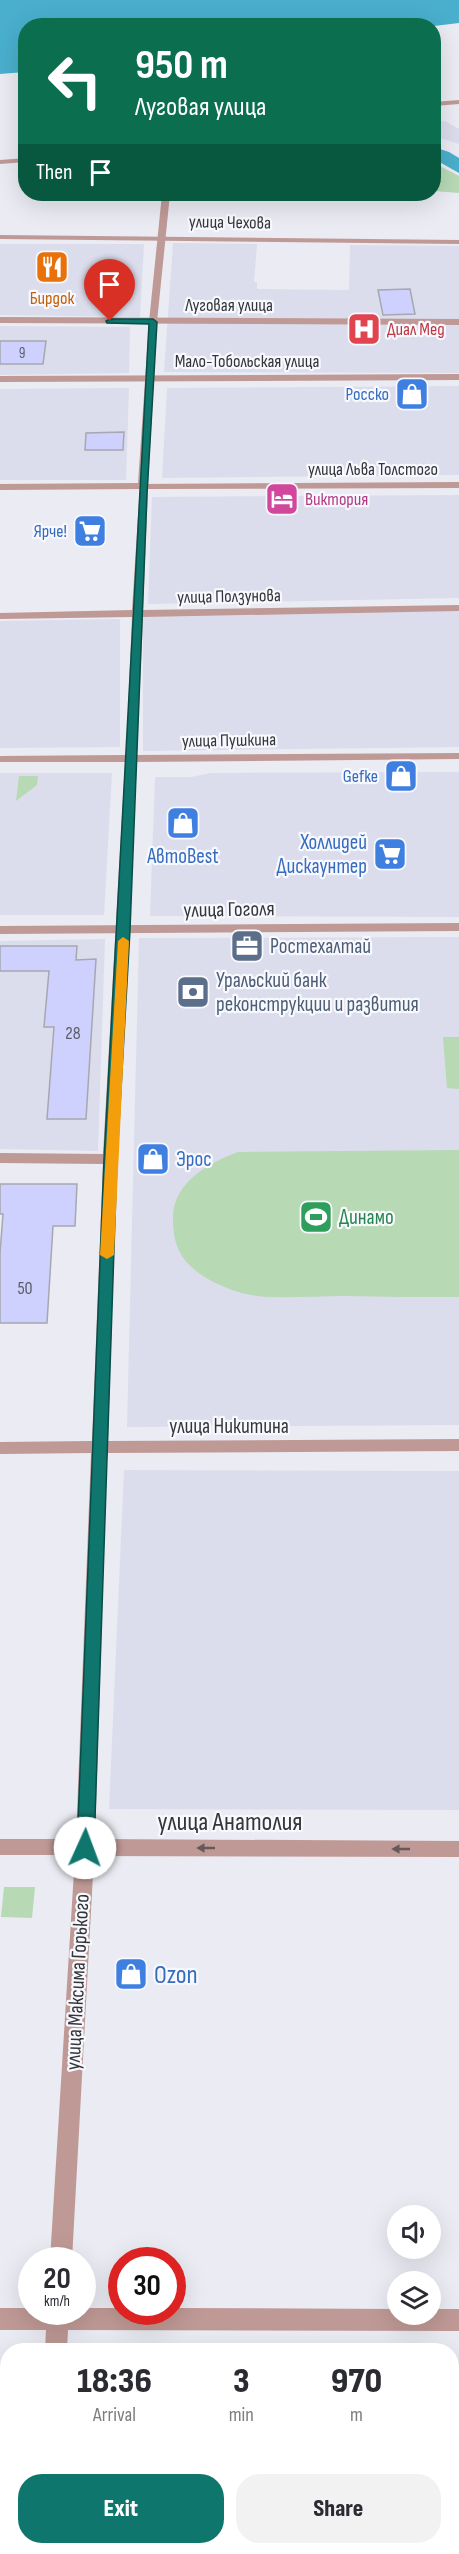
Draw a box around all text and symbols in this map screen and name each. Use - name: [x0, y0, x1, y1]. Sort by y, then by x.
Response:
- text: 950 m: [135, 40, 228, 91]
- icon: left: [36, 42, 114, 120]
- text: Луговая улица: [135, 91, 266, 123]
- icon: arrive: [84, 156, 117, 189]
- text: Then: [36, 159, 72, 186]
- street label: улица Чехова: [189, 211, 271, 234]
- restaurant icon: Бирдок: [34, 249, 70, 285]
- pin: [84, 259, 135, 321]
- icon: arrive: [93, 268, 126, 301]
- place label: Бирдок: [30, 288, 74, 309]
- street label: Луговая улица: [184, 295, 273, 316]
- hospital icon: Диал Мед: [346, 311, 382, 347]
- place label: Диал Мед: [387, 319, 445, 340]
- house number: 9: [19, 344, 25, 363]
- street label: Мало-Тобольская улица: [175, 351, 319, 372]
- shop icon: Росско: [394, 376, 430, 412]
- place label: Росско: [346, 384, 389, 405]
- street label: улица Льва Толстого: [308, 459, 438, 480]
- hotel icon: Виктория: [264, 481, 300, 517]
- place label: Виктория: [305, 489, 368, 510]
- supermarket icon: Ярче!: [72, 513, 108, 549]
- place label: Ярче!: [33, 521, 67, 542]
- street label: улица Ползунова: [177, 585, 281, 608]
- street label: улица Пушкина: [182, 729, 276, 752]
- shop icon: Gefke: [383, 758, 419, 794]
- place label: Gefke: [343, 766, 378, 787]
- shop icon: АвтоBest: [165, 805, 201, 841]
- place label: Холлидей Дискаунтер: [276, 830, 367, 879]
- supermarket icon: Холлидей Дискаунтер: [372, 836, 408, 872]
- place label: АвтоBest: [146, 844, 219, 869]
- street label: улица Гоголя: [183, 896, 275, 923]
- office icon: Ростехалтай: [229, 928, 265, 964]
- place label: Ростехалтай: [270, 934, 371, 959]
- place label: Уральский банк реконструкции и развития: [216, 968, 419, 1017]
- bank icon: Уральский банк реконструкции и развития: [175, 974, 211, 1010]
- house number: 28: [65, 1023, 81, 1044]
- shop icon: Эрос: [135, 1141, 171, 1177]
- place label: Эрос: [176, 1147, 212, 1172]
- sports icon: Динамо: [298, 1199, 334, 1235]
- place label: Динамо: [339, 1205, 394, 1230]
- house number: 50: [17, 1278, 33, 1299]
- street label: улица Никитина: [169, 1414, 289, 1439]
- street label: улица Анатолия: [158, 1807, 302, 1838]
- position arrow: [53, 1816, 117, 1880]
- one-way arrow: [196, 1843, 215, 1853]
- one-way arrow: [391, 1844, 410, 1854]
- street label: улица Максима Горького: [60, 1893, 95, 2071]
- shop icon: Ozon: [113, 1956, 149, 1992]
- place label: Ozon: [154, 1960, 198, 1991]
- map controls: [387, 2205, 441, 2325]
- button: sound: [387, 2205, 441, 2259]
- speed limit sign: 30: [108, 2247, 186, 2325]
- text: 20: [43, 2261, 71, 2297]
- button: layers: [387, 2271, 441, 2325]
- text: km/h: [44, 2292, 70, 2311]
- text: 18:36: [77, 2360, 152, 2403]
- text: 3: [233, 2360, 250, 2403]
- text: 970: [331, 2360, 382, 2403]
- text: Arrival: [93, 2403, 136, 2427]
- text: min: [229, 2403, 254, 2427]
- text: m: [350, 2403, 363, 2427]
- button: Exit: [18, 2474, 224, 2543]
- button: Share: [236, 2474, 441, 2543]

